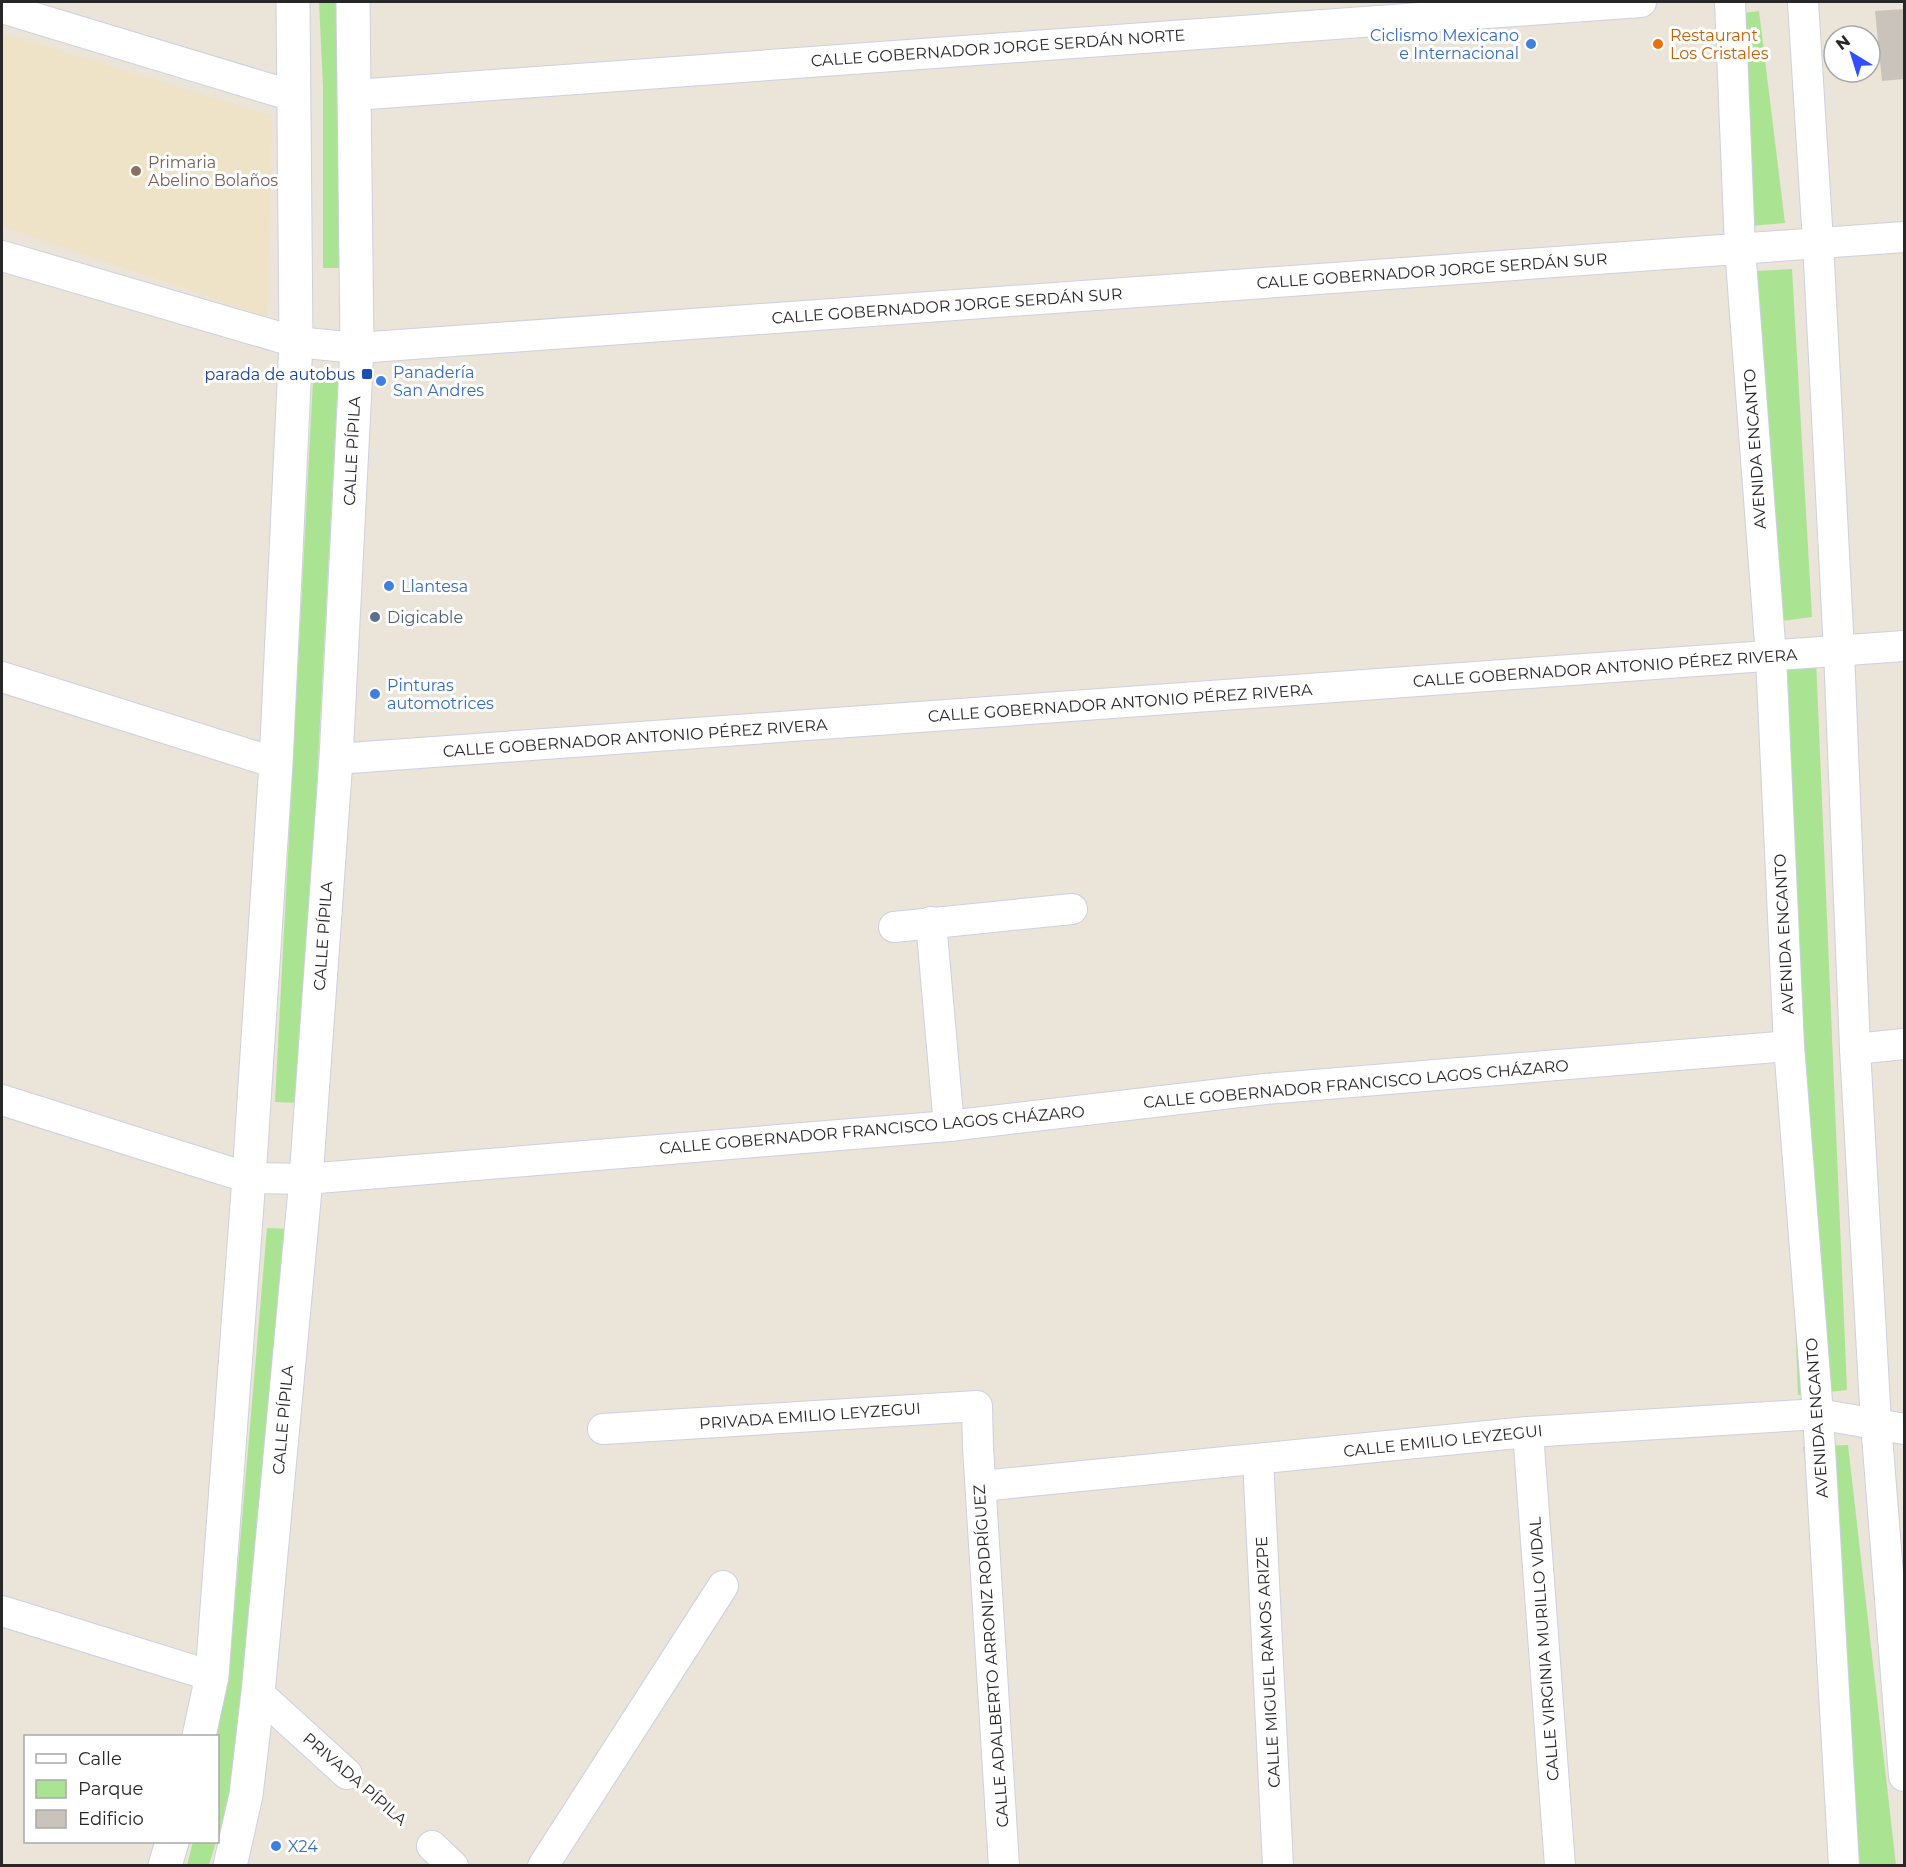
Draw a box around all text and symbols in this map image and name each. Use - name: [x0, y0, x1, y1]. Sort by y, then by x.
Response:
- north arrow: [1822, 24, 1882, 84]
- street label: CALLE GOBERNADOR JORGE SERDÁN NORTE: [810, 25, 1186, 71]
- place label: Ciclismo Mexicano e Internacional: [1370, 26, 1519, 63]
- place label: Restaurant Los Cristales: [1670, 26, 1769, 63]
- text: N: [1832, 31, 1854, 54]
- marker: Ciclismo Mexicano e Internacional: [1524, 37, 1538, 51]
- marker: Restaurant Los Cristales: [1651, 37, 1665, 51]
- place label: Primaria Abelino Bolaños: [148, 153, 278, 190]
- marker: Primaria Abelino Bolaños: [129, 164, 143, 178]
- street label: CALLE GOBERNADOR JORGE SERDÁN SUR: [1256, 249, 1608, 293]
- street label: CALLE GOBERNADOR JORGE SERDÁN SUR: [771, 284, 1123, 328]
- place label: Panadería San Andres: [393, 363, 484, 400]
- place label: parada de autobus: [205, 365, 355, 384]
- marker: parada de autobus: [360, 367, 374, 381]
- street label: AVENIDA ENCANTO: [1740, 368, 1770, 530]
- marker: Panadería San Andres: [374, 374, 388, 388]
- street label: CALLE PÍPILA: [340, 395, 364, 506]
- place label: Llantesa: [401, 577, 468, 596]
- marker: Llantesa: [382, 579, 396, 593]
- place label: Digicable: [387, 608, 463, 627]
- marker: Digicable: [368, 610, 382, 624]
- street label: CALLE GOBERNADOR ANTONIO PÉREZ RIVERA: [1412, 645, 1798, 691]
- place label: Pinturas automotrices: [387, 676, 494, 713]
- street label: CALLE GOBERNADOR ANTONIO PÉREZ RIVERA: [927, 680, 1313, 726]
- marker: Pinturas automotrices: [368, 687, 382, 701]
- street label: CALLE GOBERNADOR ANTONIO PÉREZ RIVERA: [442, 715, 828, 761]
- street label: AVENIDA ENCANTO: [1770, 853, 1798, 1015]
- street label: CALLE PÍPILA: [310, 880, 336, 991]
- street label: CALLE GOBERNADOR FRANCISCO LAGOS CHÁZARO: [1142, 1056, 1570, 1112]
- street label: CALLE GOBERNADOR FRANCISCO LAGOS CHÁZARO: [658, 1102, 1086, 1158]
- street label: AVENIDA ENCANTO: [1802, 1337, 1832, 1499]
- street label: CALLE PÍPILA: [269, 1364, 297, 1475]
- street label: PRIVADA EMILIO LEYZEGUI: [699, 1399, 921, 1433]
- street label: CALLE EMILIO LEYZEGUI: [1343, 1421, 1543, 1461]
- street label: CALLE ADALBERTO ARRONIZ RODRÍGUEZ: [970, 1484, 1012, 1828]
- street label: CALLE VIRGINIA MURILLO VIDAL: [1525, 1516, 1563, 1782]
- street label: CALLE MIGUEL RAMOS ARIZPE: [1252, 1536, 1284, 1788]
- street label: PRIVADA PÍPILA: [299, 1729, 411, 1830]
- legend: [24, 1735, 219, 1843]
- text: Calle: [78, 1748, 122, 1770]
- text: Parque: [78, 1778, 144, 1800]
- text: Edificio: [78, 1808, 144, 1830]
- place label: X24: [288, 1837, 318, 1856]
- marker: X24: [269, 1839, 283, 1853]

